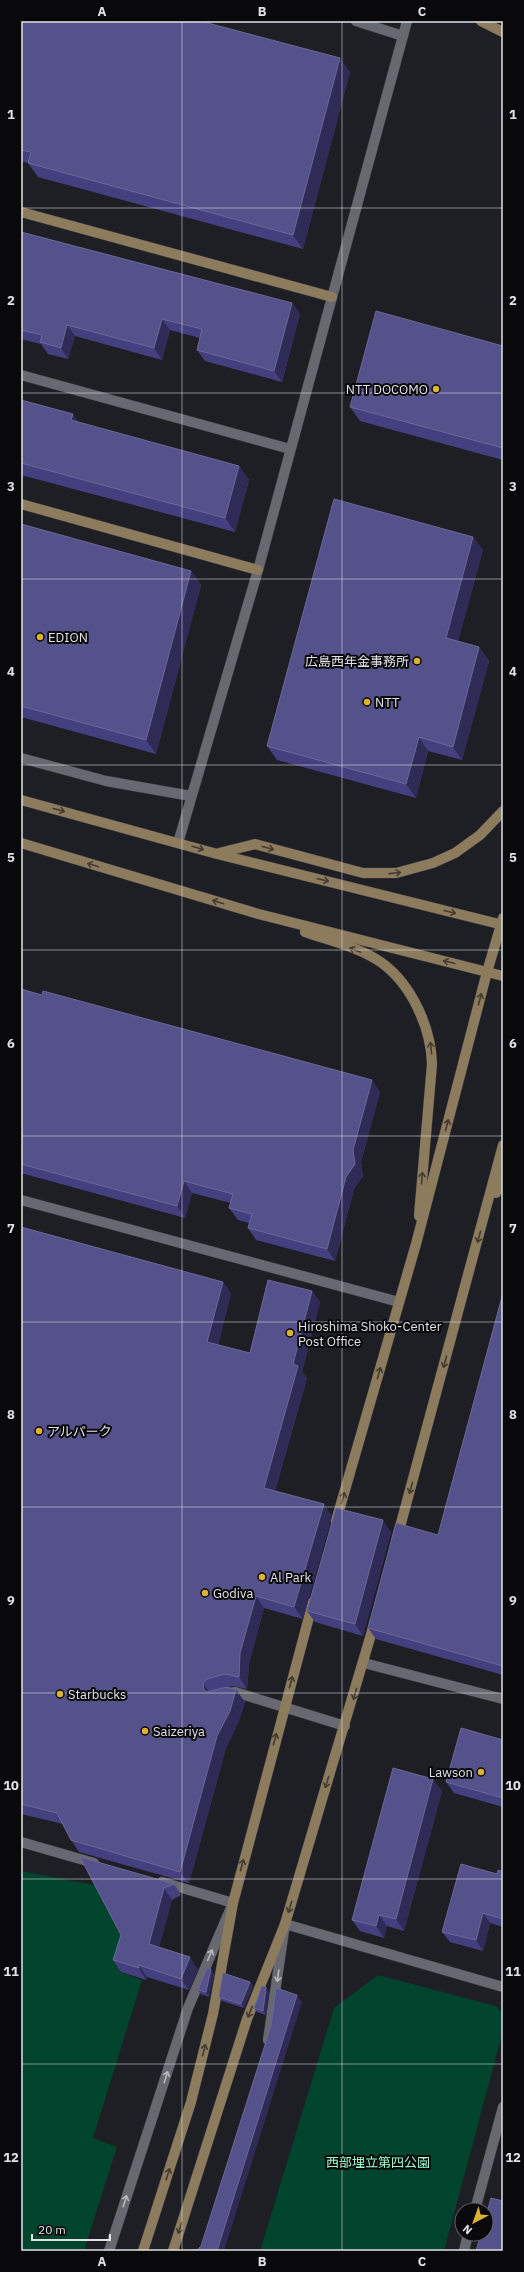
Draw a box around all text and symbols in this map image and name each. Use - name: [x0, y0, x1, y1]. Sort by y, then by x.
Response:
- text: A: [98, 3, 107, 20]
- text: B: [258, 3, 267, 20]
- text: C: [418, 3, 427, 20]
- text: 1: [7, 106, 15, 123]
- text: 1: [509, 106, 517, 123]
- text: 2: [7, 292, 15, 309]
- text: 2: [509, 292, 517, 309]
- place label: NTT DOCOMO: [346, 381, 428, 398]
- marker: NTT DOCOMO: [431, 384, 441, 394]
- text: 3: [7, 478, 15, 495]
- text: 3: [509, 478, 517, 495]
- place label: EDION: [48, 629, 88, 646]
- marker: EDION: [35, 632, 45, 642]
- place label: 広島西年金事務所: [305, 653, 409, 670]
- marker: 広島西年金事務所: [412, 656, 422, 666]
- text: 4: [7, 663, 15, 680]
- text: 4: [509, 663, 517, 680]
- place label: NTT: [375, 694, 400, 711]
- marker: NTT: [362, 697, 372, 707]
- one-way arrow: [52, 807, 65, 814]
- one-way arrow: [191, 845, 204, 852]
- one-way arrow: [262, 845, 275, 852]
- text: 5: [7, 849, 15, 866]
- text: 5: [509, 849, 517, 866]
- one-way arrow: [87, 861, 100, 868]
- one-way arrow: [388, 869, 401, 876]
- one-way arrow: [317, 877, 330, 885]
- one-way arrow: [212, 898, 225, 905]
- one-way arrow: [443, 909, 456, 916]
- one-way arrow: [349, 946, 361, 953]
- one-way arrow: [443, 958, 456, 965]
- one-way arrow: [476, 993, 484, 1006]
- text: 6: [7, 1035, 15, 1052]
- text: 6: [509, 1035, 517, 1052]
- one-way arrow: [427, 1042, 434, 1055]
- one-way arrow: [444, 1119, 451, 1132]
- one-way arrow: [418, 1172, 426, 1185]
- text: 7: [7, 1220, 15, 1237]
- text: 7: [509, 1220, 517, 1237]
- one-way arrow: [475, 1230, 482, 1243]
- place label: Hiroshima Shoko-Center Post Office: [298, 1318, 442, 1350]
- marker: Hiroshima Shoko-Center Post Office: [285, 1328, 295, 1338]
- one-way arrow: [441, 1356, 448, 1369]
- one-way arrow: [376, 1367, 383, 1380]
- text: 8: [7, 1406, 15, 1423]
- text: 8: [509, 1406, 517, 1423]
- place label: アルパーク: [47, 1423, 112, 1440]
- marker: アルパーク: [34, 1426, 44, 1436]
- one-way arrow: [407, 1481, 414, 1494]
- one-way arrow: [340, 1492, 347, 1505]
- place label: Al Park: [270, 1569, 311, 1586]
- marker: Al Park: [257, 1572, 267, 1582]
- place label: Godiva: [213, 1585, 253, 1602]
- marker: Godiva: [200, 1588, 210, 1598]
- text: 9: [7, 1592, 15, 1609]
- text: 9: [509, 1592, 517, 1609]
- one-way arrow: [287, 1676, 295, 1689]
- place label: Starbucks: [68, 1686, 126, 1703]
- one-way arrow: [351, 1688, 358, 1701]
- marker: Starbucks: [55, 1689, 65, 1699]
- place label: Saizeriya: [153, 1723, 205, 1740]
- marker: Saizeriya: [140, 1726, 150, 1736]
- one-way arrow: [272, 1733, 280, 1746]
- place label: Lawson: [429, 1764, 473, 1781]
- marker: Lawson: [476, 1767, 486, 1777]
- one-way arrow: [323, 1776, 331, 1788]
- text: 10: [3, 1777, 19, 1794]
- text: 10: [505, 1777, 521, 1794]
- one-way arrow: [239, 1859, 247, 1872]
- one-way arrow: [286, 1900, 293, 1913]
- one-way arrow: [207, 1950, 215, 1962]
- text: 11: [3, 1963, 19, 1980]
- text: 11: [505, 1963, 521, 1980]
- one-way arrow: [274, 1969, 282, 1982]
- one-way arrow: [246, 2005, 253, 2017]
- one-way arrow: [200, 2044, 208, 2057]
- one-way arrow: [163, 2071, 170, 2084]
- text: 12: [3, 2149, 19, 2166]
- text: 12: [505, 2149, 521, 2166]
- park label: 西部埋立第四公園: [326, 2154, 430, 2171]
- one-way arrow: [165, 2168, 172, 2181]
- one-way arrow: [122, 2194, 129, 2207]
- north arrow: [454, 2202, 494, 2242]
- scale bar: [32, 2216, 110, 2242]
- text: 20 m: [38, 2222, 66, 2237]
- one-way arrow: [176, 2222, 183, 2235]
- text: N: [460, 2222, 475, 2237]
- text: A: [98, 2253, 107, 2270]
- text: B: [258, 2253, 267, 2270]
- text: C: [418, 2253, 427, 2270]

